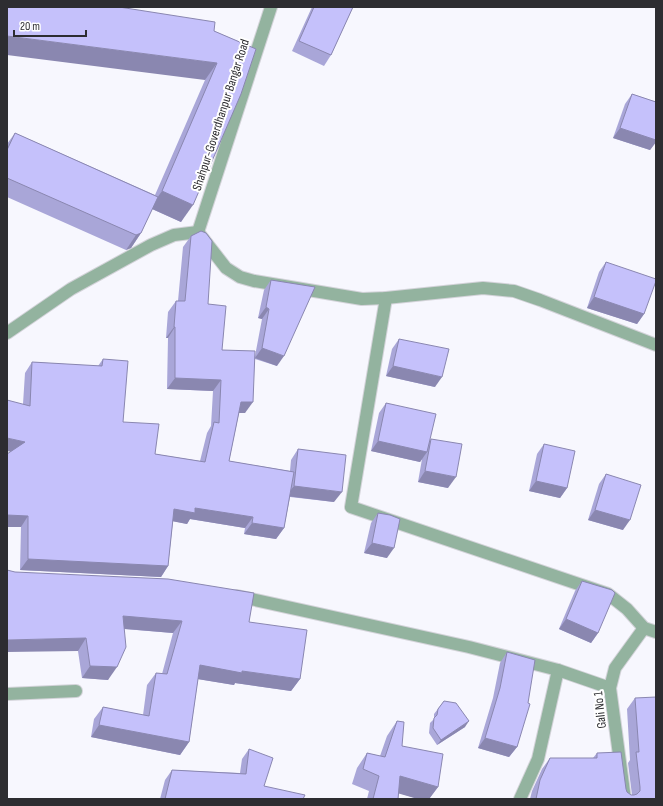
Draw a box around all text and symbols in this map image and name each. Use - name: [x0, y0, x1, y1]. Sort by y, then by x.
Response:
- scale bar: [14, 12, 86, 38]
- text: 20 m: [20, 19, 40, 34]
- street label: Shahpur-Goverdhanpur Bangar Road: [189, 37, 253, 193]
- street label: Gali No 1: [590, 690, 610, 729]

